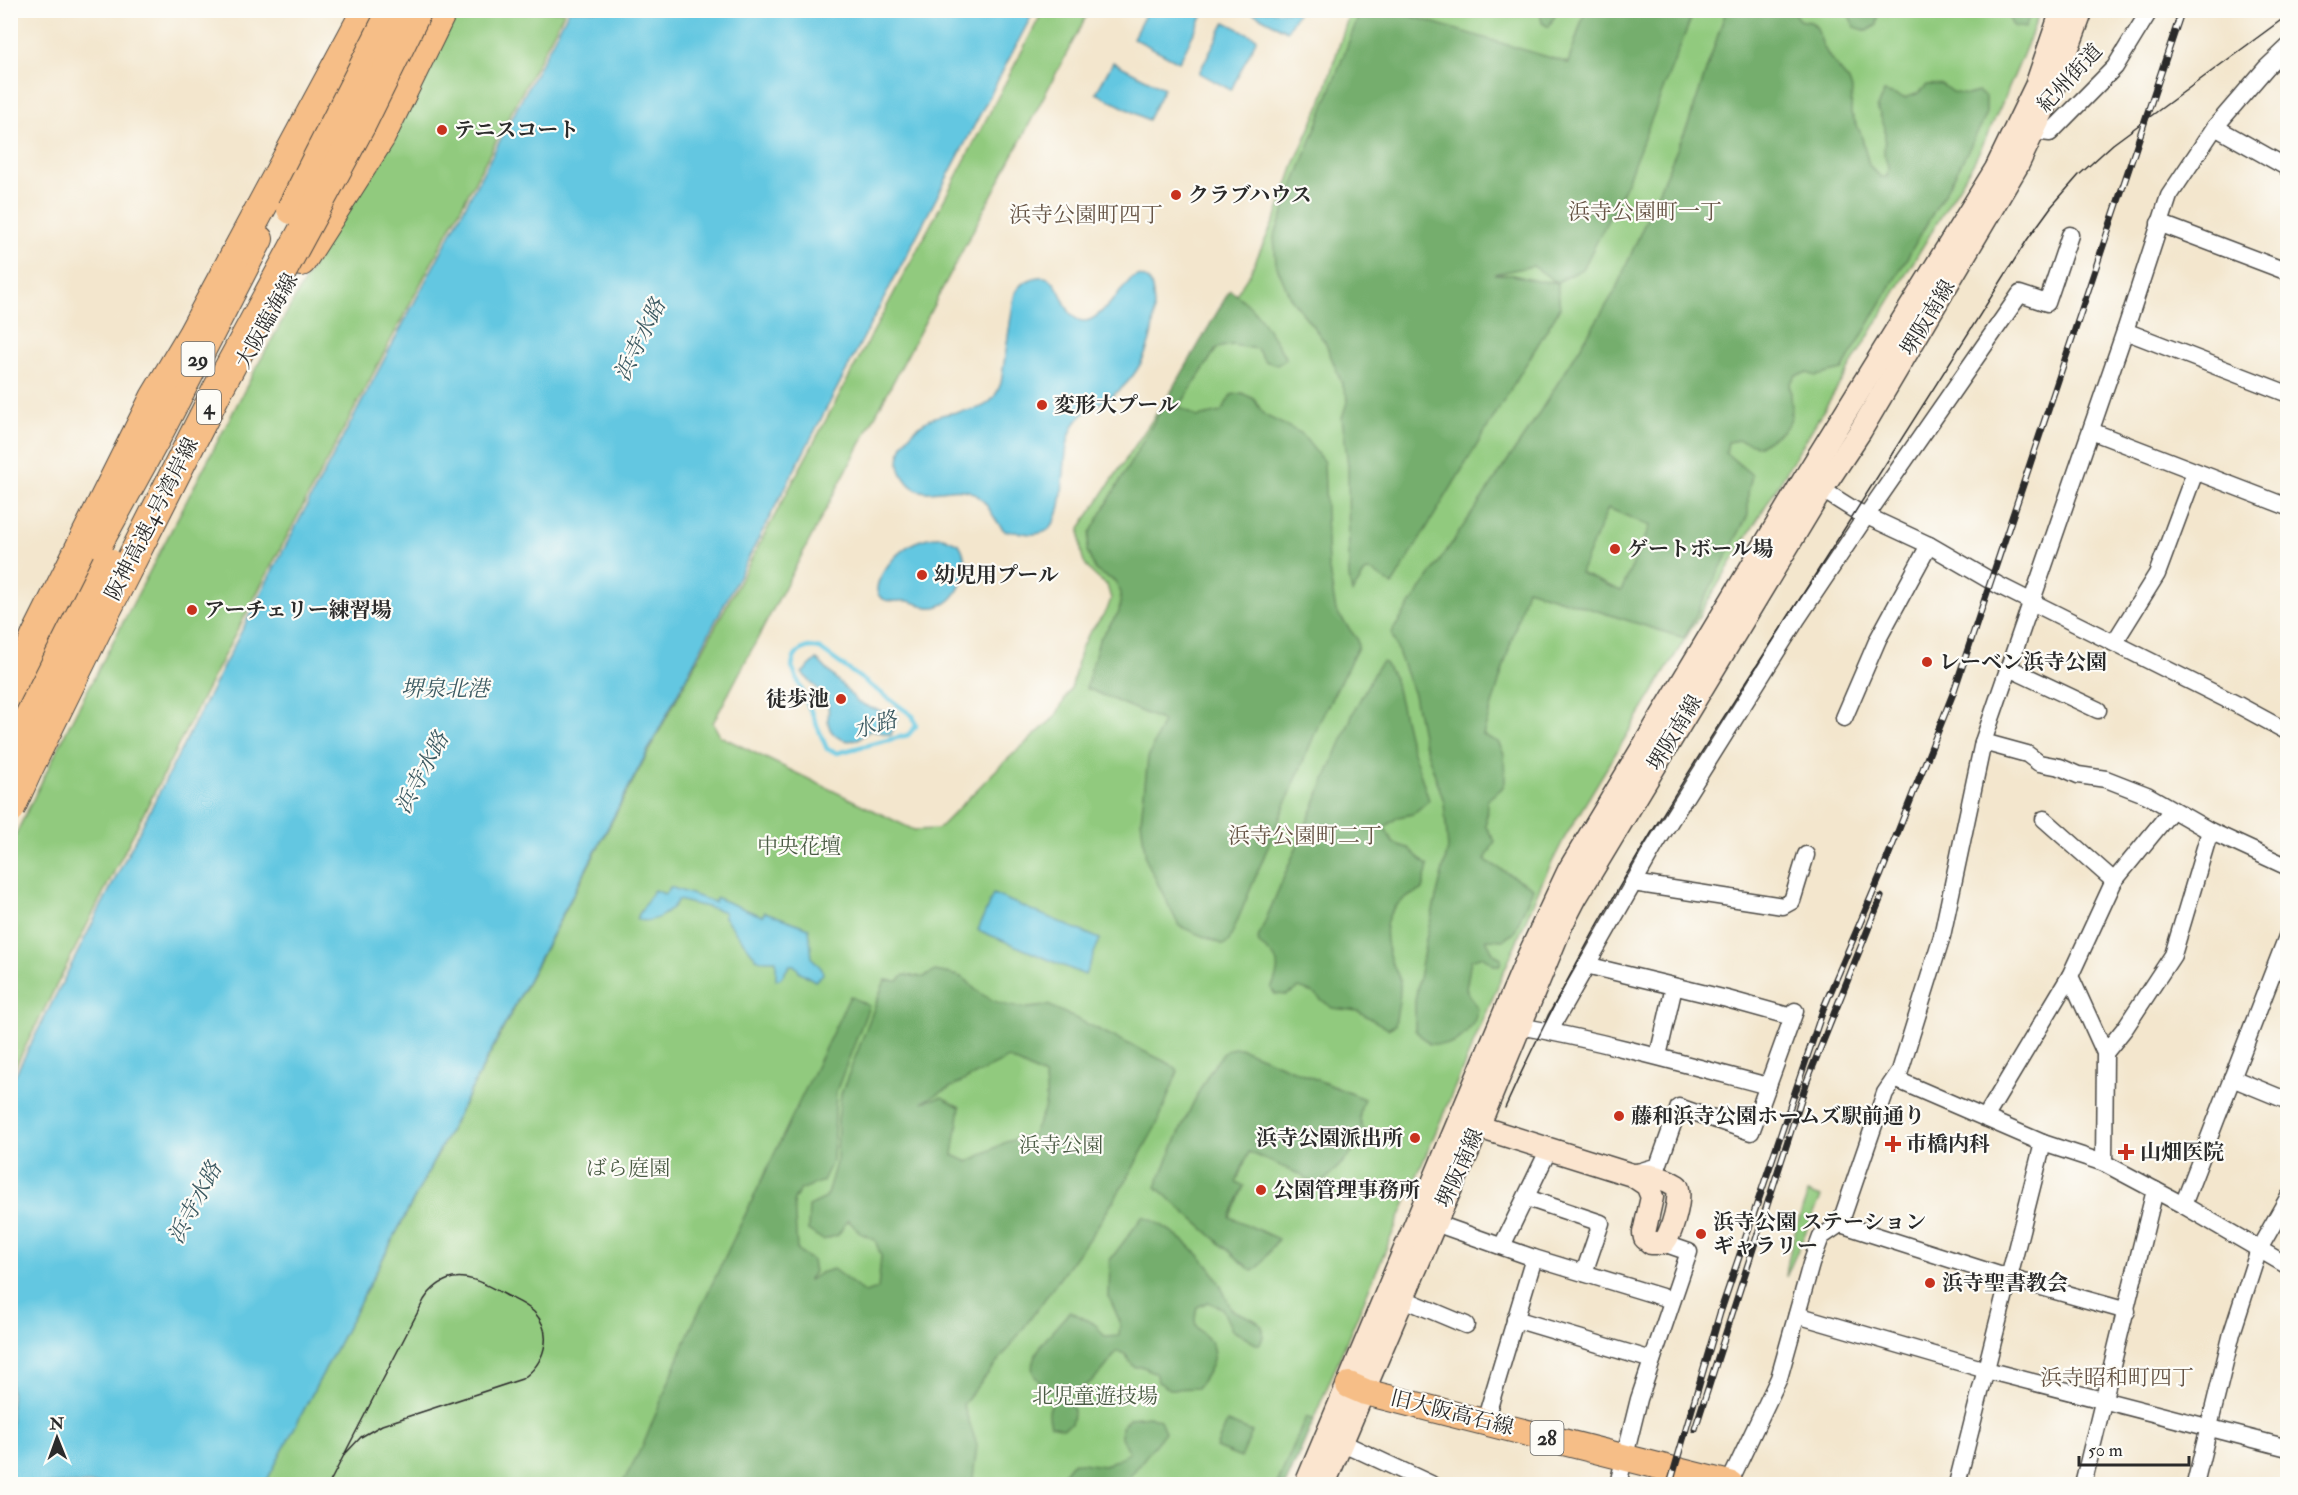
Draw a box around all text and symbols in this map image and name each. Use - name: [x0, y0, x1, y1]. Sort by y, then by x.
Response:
- street label: 紀州街道: [2031, 38, 2109, 118]
- place label: テニスコート: [454, 117, 579, 144]
- marker: テニスコート: [435, 123, 449, 137]
- place label: クラブハウス: [1188, 182, 1312, 209]
- marker: クラブハウス: [1169, 188, 1183, 202]
- district label: 浜寺公園町一丁: [1568, 198, 1722, 226]
- district label: 浜寺公園町四丁: [1009, 201, 1163, 229]
- street label: 大阪臨海線: [230, 269, 304, 373]
- street label: 堺阪南線: [1895, 275, 1961, 361]
- water label: 浜寺水路: [608, 293, 673, 386]
- road number: 29: [182, 342, 214, 376]
- road number: 4: [197, 390, 221, 424]
- place label: 変形大プール: [1054, 392, 1179, 419]
- marker: 変形大プール: [1035, 398, 1049, 412]
- street label: 阪神高速4号湾岸線: [99, 433, 205, 605]
- place label: ゲートボール場: [1627, 536, 1774, 563]
- marker: ゲートボール場: [1608, 542, 1622, 556]
- place label: 幼児用プール: [934, 562, 1059, 589]
- marker: 幼児用プール: [915, 568, 929, 582]
- place label: アーチェリー練習場: [204, 597, 392, 624]
- marker: アーチェリー練習場: [185, 603, 199, 617]
- place label: レーベン浜寺公園: [1939, 649, 2107, 676]
- marker: レーベン浜寺公園: [1920, 655, 1934, 669]
- water label: 堺泉北港: [401, 675, 492, 703]
- place label: 徒歩池: [766, 686, 829, 713]
- street label: 堺阪南線: [1642, 690, 1708, 776]
- marker: 徒歩池: [834, 692, 848, 706]
- water label: 水路: [850, 705, 902, 745]
- water label: 浜寺水路: [389, 726, 456, 818]
- district label: 浜寺公園町二丁: [1228, 822, 1382, 850]
- park label: 中央花壇: [757, 833, 841, 860]
- place label: 藤和浜寺公園ホームズ駅前通り: [1631, 1103, 1925, 1130]
- marker: 藤和浜寺公園ホームズ駅前通り: [1612, 1109, 1626, 1123]
- street label: 堺阪南線: [1431, 1124, 1489, 1212]
- place label: 浜寺公園派出所: [1256, 1125, 1403, 1152]
- marker: 浜寺公園派出所: [1408, 1131, 1422, 1145]
- place label: 市橋内科: [1906, 1131, 1990, 1158]
- park label: 浜寺公園: [1019, 1132, 1103, 1159]
- marker: 市橋内科: [1884, 1135, 1902, 1153]
- place label: 山畑医院: [2140, 1139, 2224, 1166]
- marker: 山畑医院: [2117, 1143, 2135, 1161]
- park label: ばら庭園: [586, 1155, 670, 1182]
- water label: 浜寺水路: [162, 1156, 229, 1248]
- place label: 公園管理事務所: [1273, 1177, 1420, 1204]
- marker: 公園管理事務所: [1254, 1183, 1268, 1197]
- place label: 浜寺公園 ステーション ギャラリー: [1713, 1209, 1926, 1260]
- marker: 浜寺公園 ステーション ギャラリー: [1694, 1227, 1708, 1241]
- place label: 浜寺聖書教会: [1942, 1270, 2068, 1297]
- marker: 浜寺聖書教会: [1923, 1276, 1937, 1290]
- district label: 浜寺昭和町四丁: [2040, 1364, 2194, 1392]
- park label: 北児童遊技場: [1032, 1383, 1158, 1410]
- street label: 旧大阪高石線: [1388, 1385, 1516, 1441]
- north arrow: [27, 1408, 87, 1468]
- text: N: [48, 1414, 65, 1434]
- road number: 28: [1530, 1421, 1564, 1455]
- scale bar: [2079, 1429, 2188, 1467]
- text: 50 m: [2088, 1439, 2123, 1462]

